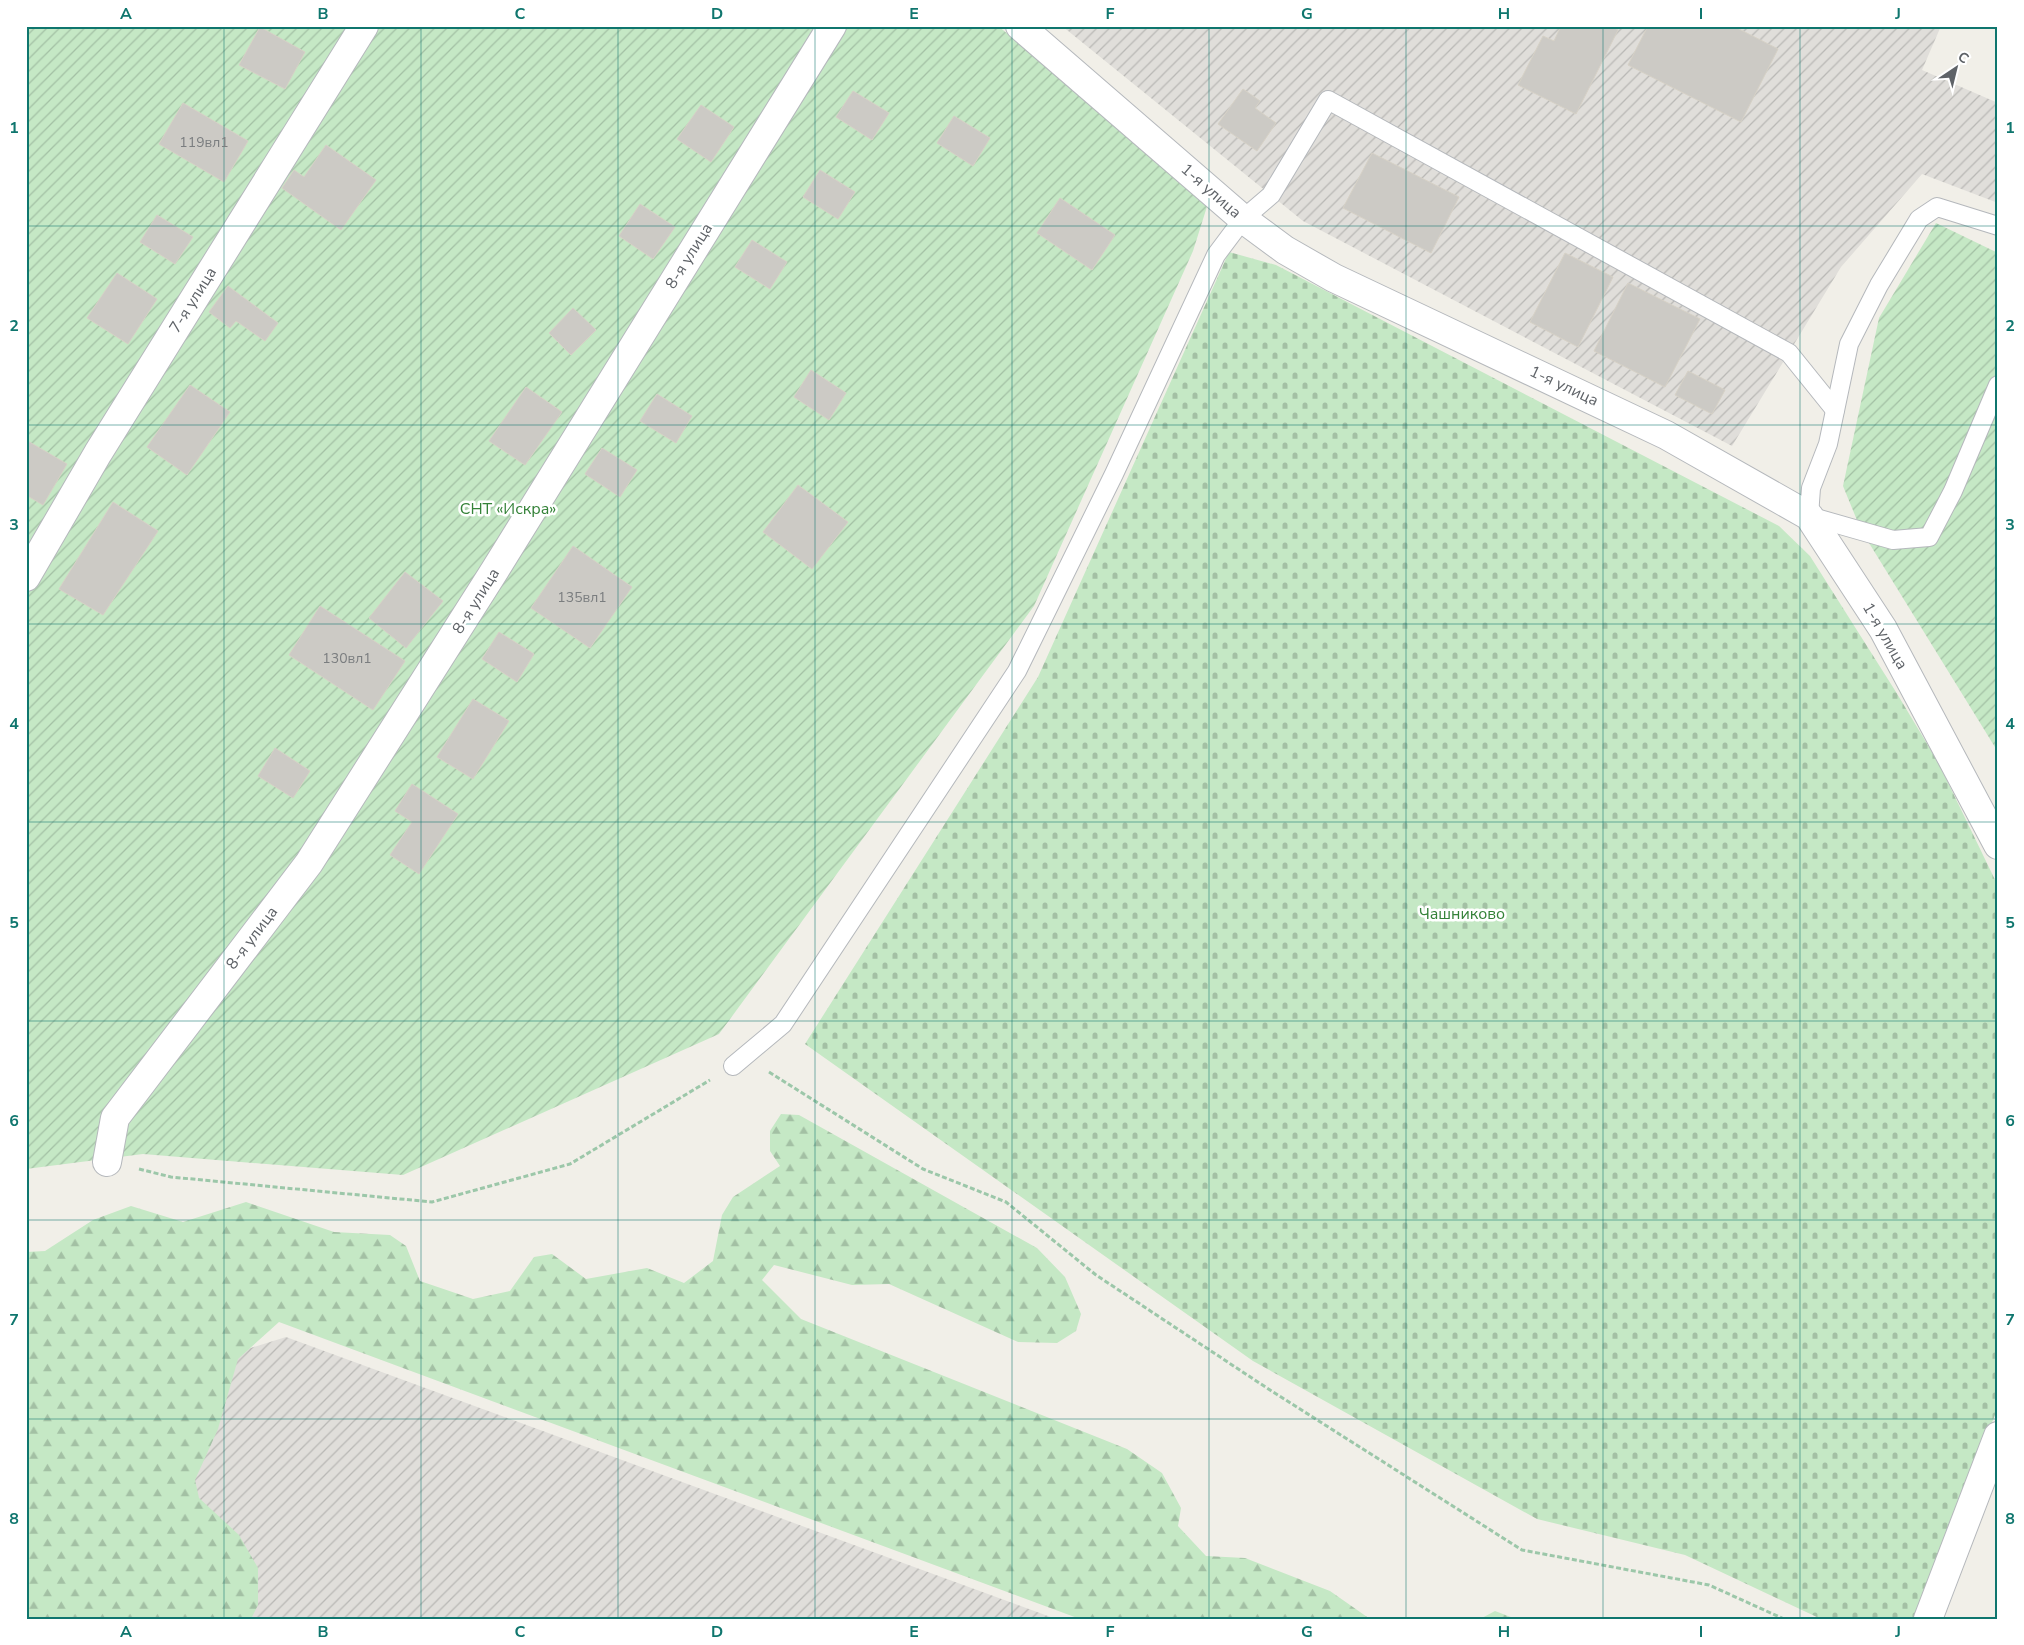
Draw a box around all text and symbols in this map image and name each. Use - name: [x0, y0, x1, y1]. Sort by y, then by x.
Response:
- text: A: [120, 3, 132, 25]
- text: B: [317, 3, 329, 25]
- text: C: [515, 3, 526, 25]
- text: D: [711, 3, 723, 25]
- text: E: [909, 3, 919, 25]
- text: F: [1106, 3, 1115, 25]
- text: G: [1301, 3, 1313, 25]
- text: H: [1498, 3, 1510, 25]
- text: I: [1699, 3, 1703, 25]
- text: J: [1894, 3, 1901, 25]
- north arrow: [1932, 42, 1982, 92]
- text: С: [1954, 47, 1973, 69]
- text: 1: [9, 117, 19, 139]
- text: 1: [2005, 117, 2015, 139]
- house number: 119вл1: [179, 133, 229, 152]
- street label: 1-я улица: [1176, 159, 1246, 223]
- street label: 8-я улица: [660, 219, 718, 293]
- street label: 7-я улица: [164, 263, 222, 337]
- text: 2: [9, 315, 19, 337]
- text: 2: [2005, 315, 2015, 337]
- street label: 1-я улица: [1526, 360, 1602, 412]
- park label: СНТ «Искра»: [460, 498, 556, 520]
- text: 3: [9, 514, 19, 536]
- text: 3: [2005, 514, 2015, 536]
- street label: 8-я улица: [447, 564, 505, 638]
- house number: 135вл1: [557, 588, 607, 607]
- street label: 1-я улица: [1857, 599, 1913, 673]
- house number: 130вл1: [322, 649, 372, 668]
- text: 4: [9, 713, 19, 735]
- text: 4: [2005, 713, 2015, 735]
- street label: 8-я улица: [221, 902, 283, 974]
- park label: Чашниково: [1419, 903, 1505, 925]
- text: 5: [9, 912, 19, 934]
- text: 5: [2005, 912, 2015, 934]
- text: 6: [9, 1110, 19, 1132]
- text: 6: [2005, 1110, 2015, 1132]
- text: 7: [9, 1309, 19, 1331]
- text: 7: [2005, 1309, 2015, 1331]
- text: 8: [9, 1508, 19, 1530]
- text: 8: [2005, 1508, 2015, 1530]
- text: A: [120, 1621, 132, 1643]
- text: B: [317, 1621, 329, 1643]
- text: C: [515, 1621, 526, 1643]
- text: D: [711, 1621, 723, 1643]
- text: E: [909, 1621, 919, 1643]
- text: F: [1106, 1621, 1115, 1643]
- text: G: [1301, 1621, 1313, 1643]
- text: H: [1498, 1621, 1510, 1643]
- text: I: [1699, 1621, 1703, 1643]
- text: J: [1894, 1621, 1901, 1643]

